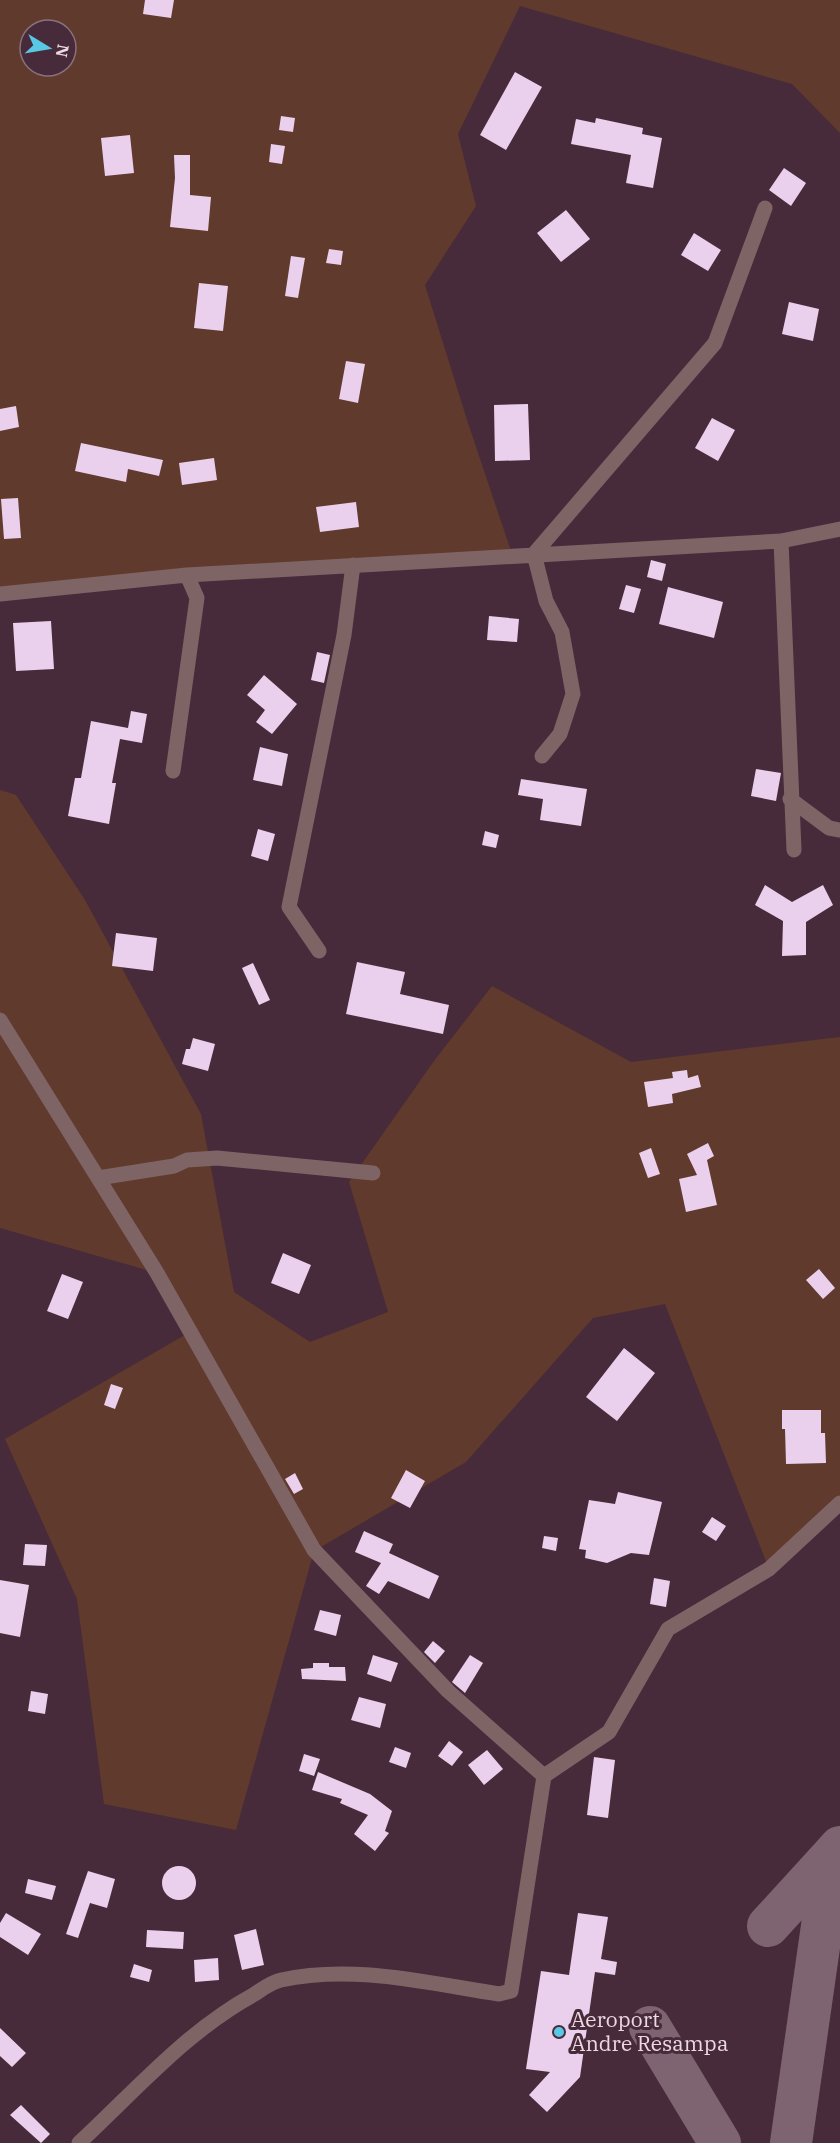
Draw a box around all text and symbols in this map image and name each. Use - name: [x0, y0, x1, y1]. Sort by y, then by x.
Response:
- north arrow: [18, 18, 78, 78]
- text: N: [52, 43, 74, 59]
- place label: Aeroport Andre Resampa: [571, 2005, 728, 2057]
- marker: Aeroport Andre Resampa: [552, 2025, 566, 2039]

